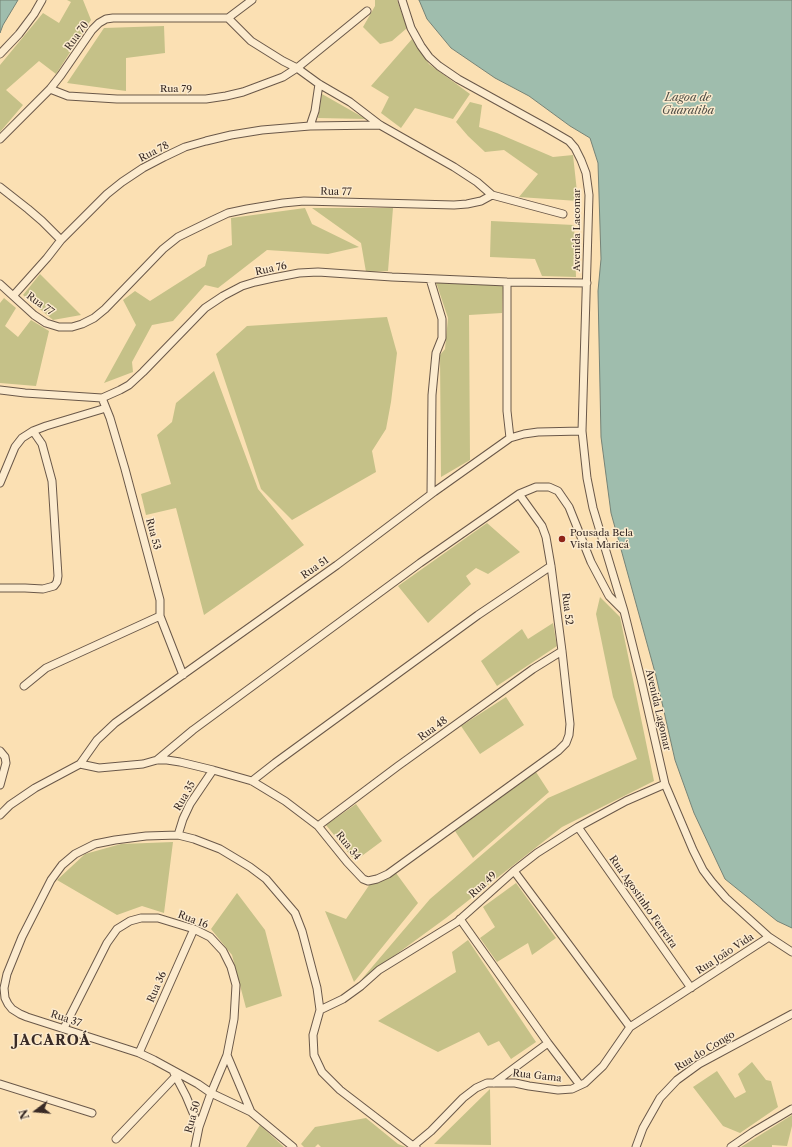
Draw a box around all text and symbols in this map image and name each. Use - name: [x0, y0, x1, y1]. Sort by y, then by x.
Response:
- street label: Rua 70: [63, 19, 91, 53]
- street label: Rua 79: [160, 83, 192, 95]
- water label: Lagoa de Guaratiba: [662, 91, 714, 117]
- street label: Rua 78: [137, 139, 171, 165]
- street label: Rua 77: [320, 186, 352, 198]
- street label: Avenida Lacomar: [571, 189, 583, 271]
- street label: Rua 76: [254, 260, 288, 278]
- street label: Rua 77: [24, 290, 56, 318]
- street label: Rua 53: [143, 517, 163, 551]
- place label: Pousada Bela Vista Maricá: [570, 527, 633, 550]
- marker: Pousada Bela Vista Maricá: [557, 534, 567, 544]
- street label: Rua 51: [299, 554, 331, 582]
- street label: Rua 52: [559, 592, 575, 626]
- street label: Avenida Lagomar: [643, 668, 673, 752]
- street label: Rua 48: [416, 714, 450, 744]
- street label: Rua 35: [172, 779, 198, 813]
- street label: Rua 34: [333, 830, 363, 862]
- street label: Rua Agostinho Ferreira: [606, 853, 680, 951]
- street label: Rua 49: [467, 869, 499, 901]
- street label: Rua 16: [176, 909, 210, 931]
- street label: Rua João Vida: [694, 931, 756, 977]
- street label: Rua 36: [145, 970, 169, 1004]
- street label: Rua 37: [49, 1008, 83, 1030]
- street label: Rua do Congo: [673, 1028, 737, 1074]
- district label: JACAROÁ: [13, 1033, 91, 1049]
- street label: Rua Gama: [512, 1067, 562, 1085]
- north arrow: [16, 1091, 56, 1131]
- street label: Rua 50: [183, 1099, 203, 1135]
- text: N: [16, 1108, 33, 1121]

